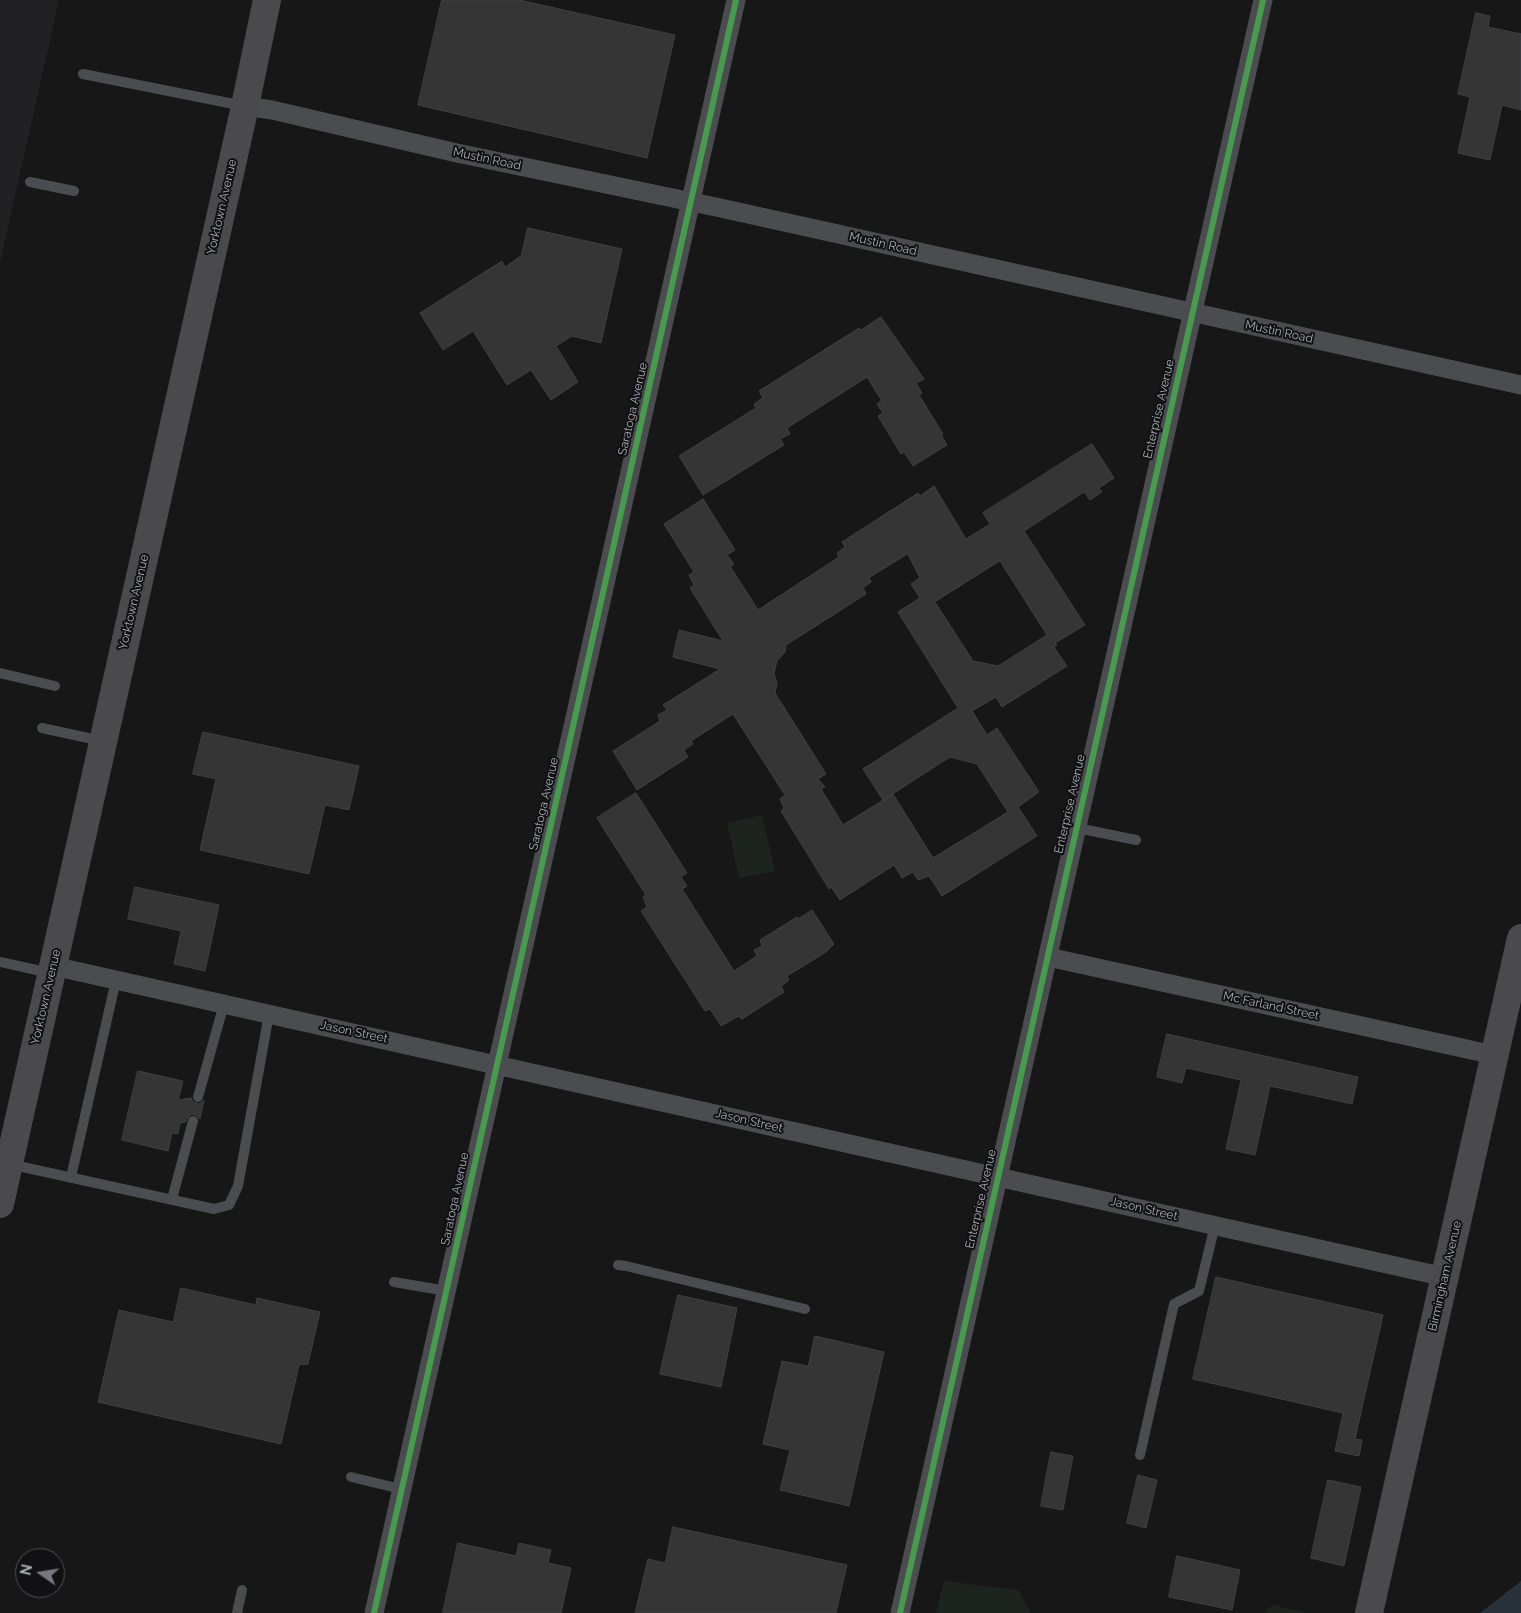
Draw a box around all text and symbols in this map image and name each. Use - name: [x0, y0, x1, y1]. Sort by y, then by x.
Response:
- street label: Mustin Road: [452, 145, 522, 173]
- street label: Yorktown Avenue: [204, 158, 240, 256]
- street label: Mustin Road: [848, 229, 918, 259]
- street label: Mustin Road: [1244, 318, 1314, 346]
- street label: Enterprise Avenue: [1141, 358, 1177, 460]
- street label: Saratoga Avenue: [615, 361, 651, 457]
- street label: Yorktown Avenue: [116, 553, 152, 651]
- street label: Enterprise Avenue: [1052, 753, 1088, 855]
- street label: Saratoga Avenue: [526, 756, 562, 852]
- street label: Yorktown Avenue: [28, 948, 64, 1046]
- street label: Mc Farland Street: [1222, 989, 1320, 1023]
- street label: Jason Street: [319, 1018, 389, 1046]
- street label: Jason Street: [714, 1106, 784, 1136]
- street label: Enterprise Avenue: [963, 1148, 999, 1250]
- street label: Saratoga Avenue: [438, 1151, 472, 1247]
- street label: Jason Street: [1109, 1194, 1179, 1224]
- street label: Birmingham Avenue: [1425, 1220, 1465, 1332]
- north arrow: [15, 1548, 65, 1598]
- text: N: [17, 1563, 35, 1577]

